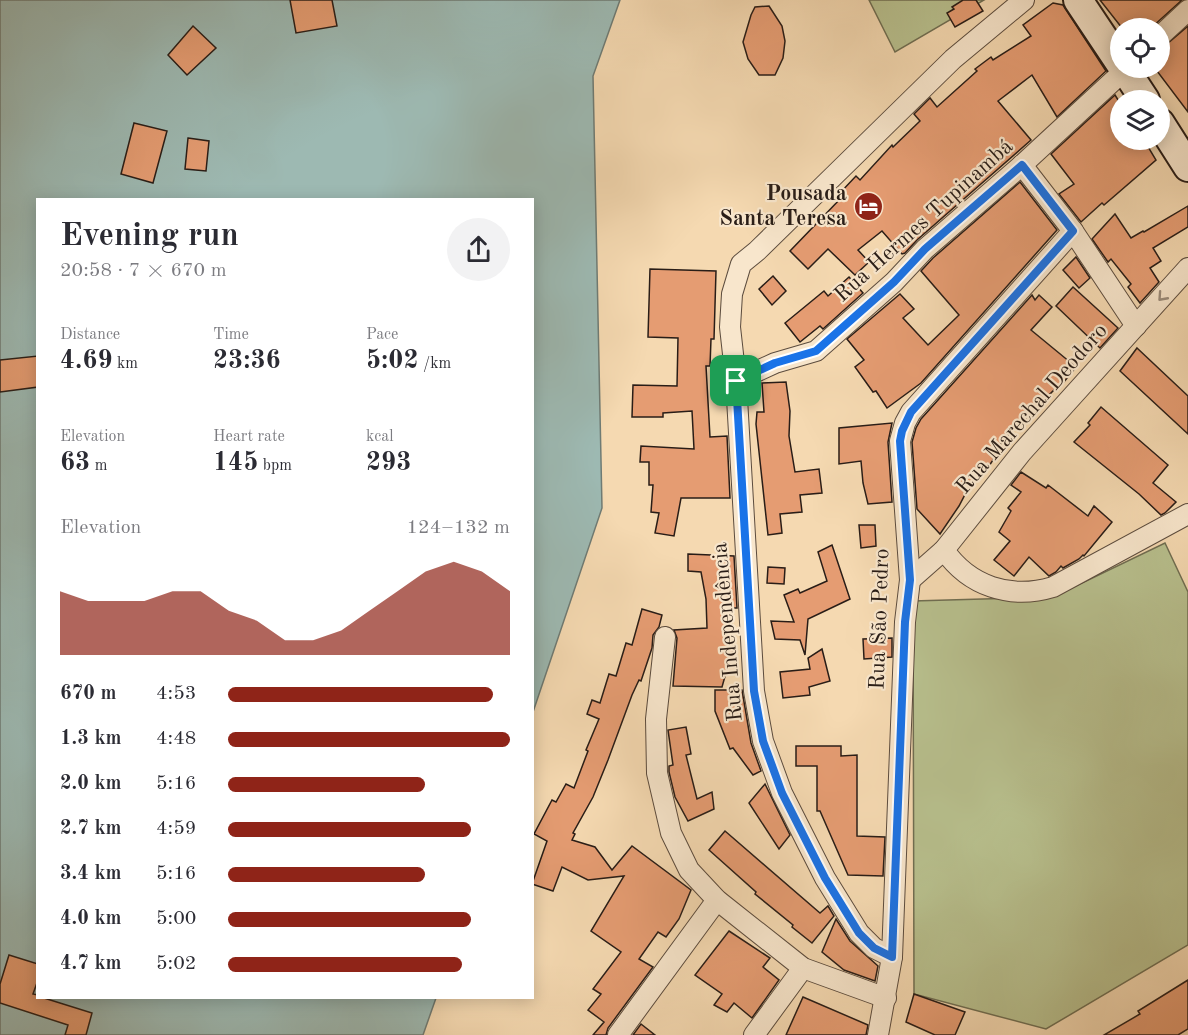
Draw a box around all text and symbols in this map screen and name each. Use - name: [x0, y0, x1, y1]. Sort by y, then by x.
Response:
- map controls: [1110, 18, 1170, 150]
- button: locate: [1110, 18, 1170, 78]
- button: layers: [1110, 90, 1170, 150]
- street label: Rua Hermes Tupinambá: [831, 135, 1017, 307]
- place label: Pousada Santa Teresa: [719, 183, 847, 230]
- hotel icon: Pousada Santa Teresa: [852, 191, 884, 223]
- button: share: [447, 218, 510, 281]
- text: Evening run: [60, 220, 239, 253]
- text: 20:58 · 7 × 670 m: [60, 261, 227, 281]
- one-way arrow: [1158, 290, 1169, 301]
- street label: Rua Marechal Deodoro: [952, 320, 1112, 498]
- text: Distance: [60, 327, 120, 343]
- text: Time: [213, 327, 249, 343]
- text: Pace: [366, 327, 398, 343]
- text: 4.69: [60, 348, 113, 374]
- text: 23:36: [213, 348, 281, 374]
- text: 5:02: [366, 348, 419, 374]
- pin: [710, 355, 761, 406]
- text: km: [113, 356, 138, 372]
- text: /km: [419, 356, 451, 372]
- icon: arrive: [719, 364, 752, 397]
- text: Elevation: [60, 429, 125, 445]
- text: Heart rate: [213, 429, 285, 445]
- text: kcal: [366, 429, 394, 445]
- text: 63: [60, 450, 90, 476]
- text: 145: [213, 450, 258, 476]
- text: 293: [366, 450, 411, 476]
- text: m: [90, 458, 107, 474]
- text: bpm: [258, 458, 292, 474]
- text: Elevation: [60, 518, 141, 538]
- text: 124–132 m: [407, 518, 510, 538]
- street label: Rua Independência: [709, 541, 747, 723]
- street label: Rua São Pedro: [867, 548, 893, 690]
- text: 670 m: [60, 684, 116, 704]
- text: 4:53: [156, 684, 196, 704]
- text: 1.3 km: [60, 729, 122, 749]
- text: 4:48: [156, 729, 196, 749]
- text: 2.0 km: [60, 774, 122, 794]
- text: 5:16: [156, 774, 196, 794]
- text: 2.7 km: [60, 819, 122, 839]
- text: 4:59: [156, 819, 196, 839]
- text: 3.4 km: [60, 864, 122, 884]
- text: 5:16: [156, 864, 196, 884]
- text: 4.0 km: [60, 909, 122, 929]
- text: 5:00: [156, 909, 196, 929]
- text: 4.7 km: [60, 954, 122, 974]
- text: 5:02: [156, 954, 196, 974]

